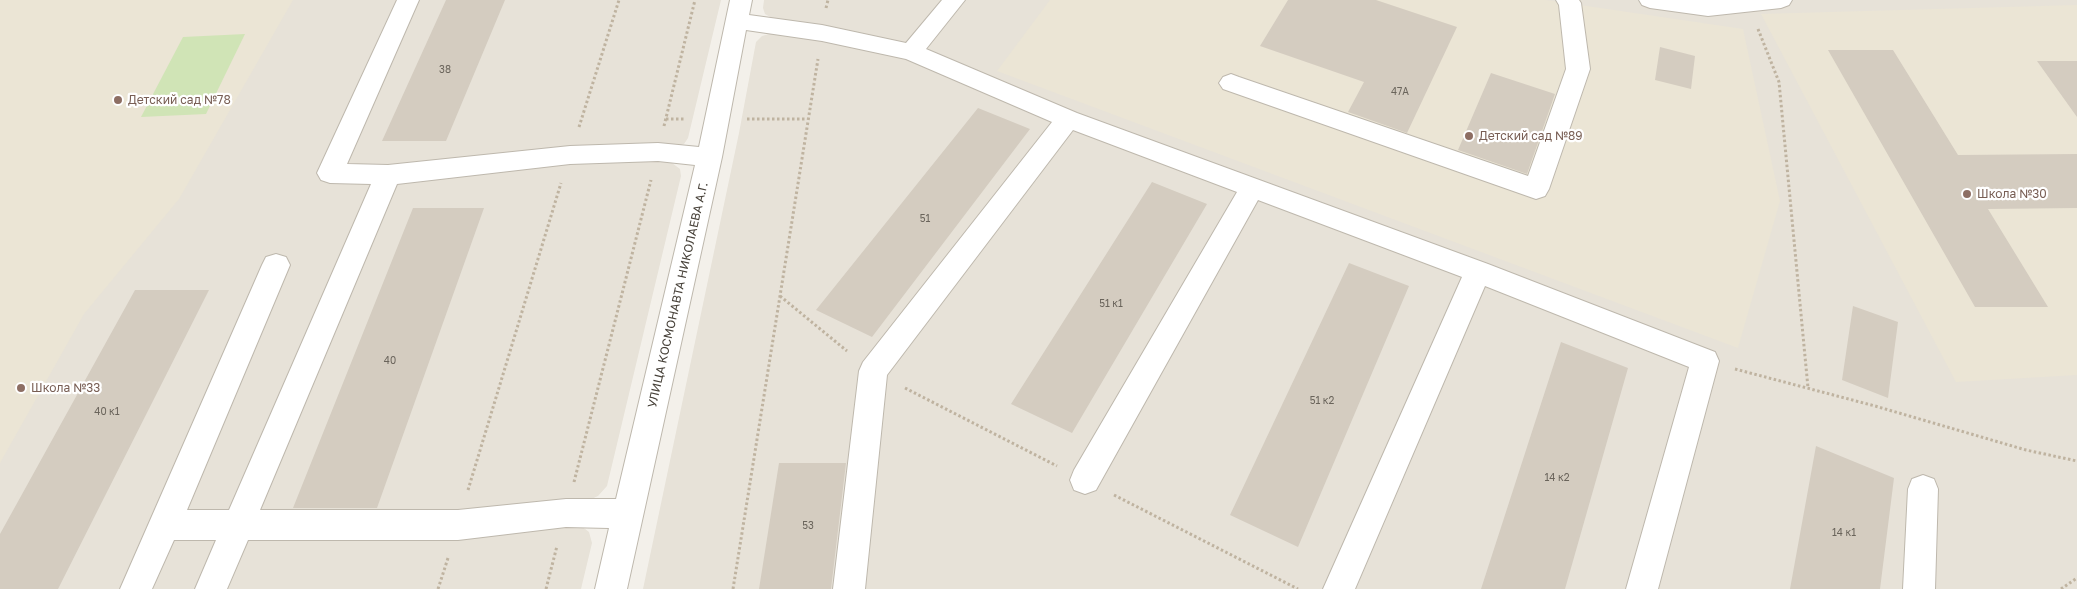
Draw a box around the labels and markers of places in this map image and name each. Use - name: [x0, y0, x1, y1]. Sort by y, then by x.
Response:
- place label: Детский сад №78: [128, 93, 231, 107]
- marker: Детский сад №78: [112, 94, 124, 106]
- place label: Детский сад №89: [1479, 129, 1583, 143]
- marker: Детский сад №89: [1463, 130, 1475, 142]
- place label: Школа №30: [1977, 187, 2047, 201]
- marker: Школа №30: [1961, 188, 1973, 200]
- place label: Школа №33: [31, 381, 100, 395]
- marker: Школа №33: [15, 382, 27, 394]

